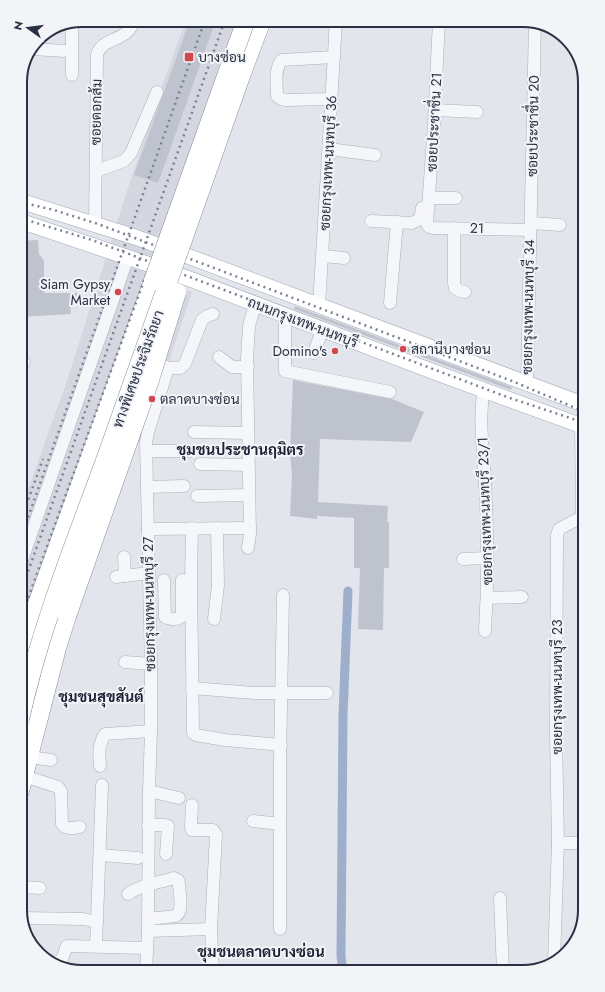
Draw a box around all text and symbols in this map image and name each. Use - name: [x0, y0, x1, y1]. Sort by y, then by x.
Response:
- north arrow: [8, 8, 48, 48]
- text: N: [9, 19, 27, 32]
- place label: บางซ่อน: [198, 47, 246, 67]
- marker: บางซ่อน: [183, 51, 195, 63]
- street label: ซอยประชาชื่น 21: [419, 72, 447, 172]
- street label: ซอยประชาชื่น 20: [520, 75, 544, 177]
- street label: ซอยดอกส้ม: [85, 79, 107, 145]
- street label: ซอยกรุงเทพ-นนทบุรี 36: [314, 95, 342, 231]
- street label: 21: [470, 218, 484, 238]
- street label: ซอยกรุงเทพ-นนทบุรี 34: [517, 239, 539, 375]
- place label: Siam Gypsy Market: [40, 274, 111, 310]
- marker: Siam Gypsy Market: [113, 287, 123, 297]
- street label: ถนนกรุงเทพ-นนทบุรี: [245, 292, 361, 352]
- street label: ทางพิเศษประจิมรัถยา: [107, 307, 169, 431]
- place label: สถานีบางซ่อน: [411, 339, 491, 359]
- place label: Domino's: [272, 341, 327, 361]
- marker: สถานีบางซ่อน: [398, 344, 408, 354]
- marker: Domino's: [330, 346, 340, 356]
- place label: ตลาดบางซ่อน: [160, 389, 240, 409]
- marker: ตลาดบางซ่อน: [147, 394, 157, 404]
- street label: ซอยกรุงเทพ-นนทบุรี 23/1: [472, 436, 498, 586]
- district label: ชุมชนประชานฤมิตร: [177, 439, 304, 461]
- street label: ซอยกรุงเทพ-นนทบุรี 27: [138, 536, 160, 672]
- street label: ซอยกรุงเทพ-นนทบุรี 23: [547, 619, 567, 755]
- district label: ชุมชนสุขสันต์: [58, 686, 145, 708]
- district label: ชุมชนตลาดบางซ่อน: [197, 941, 325, 963]

